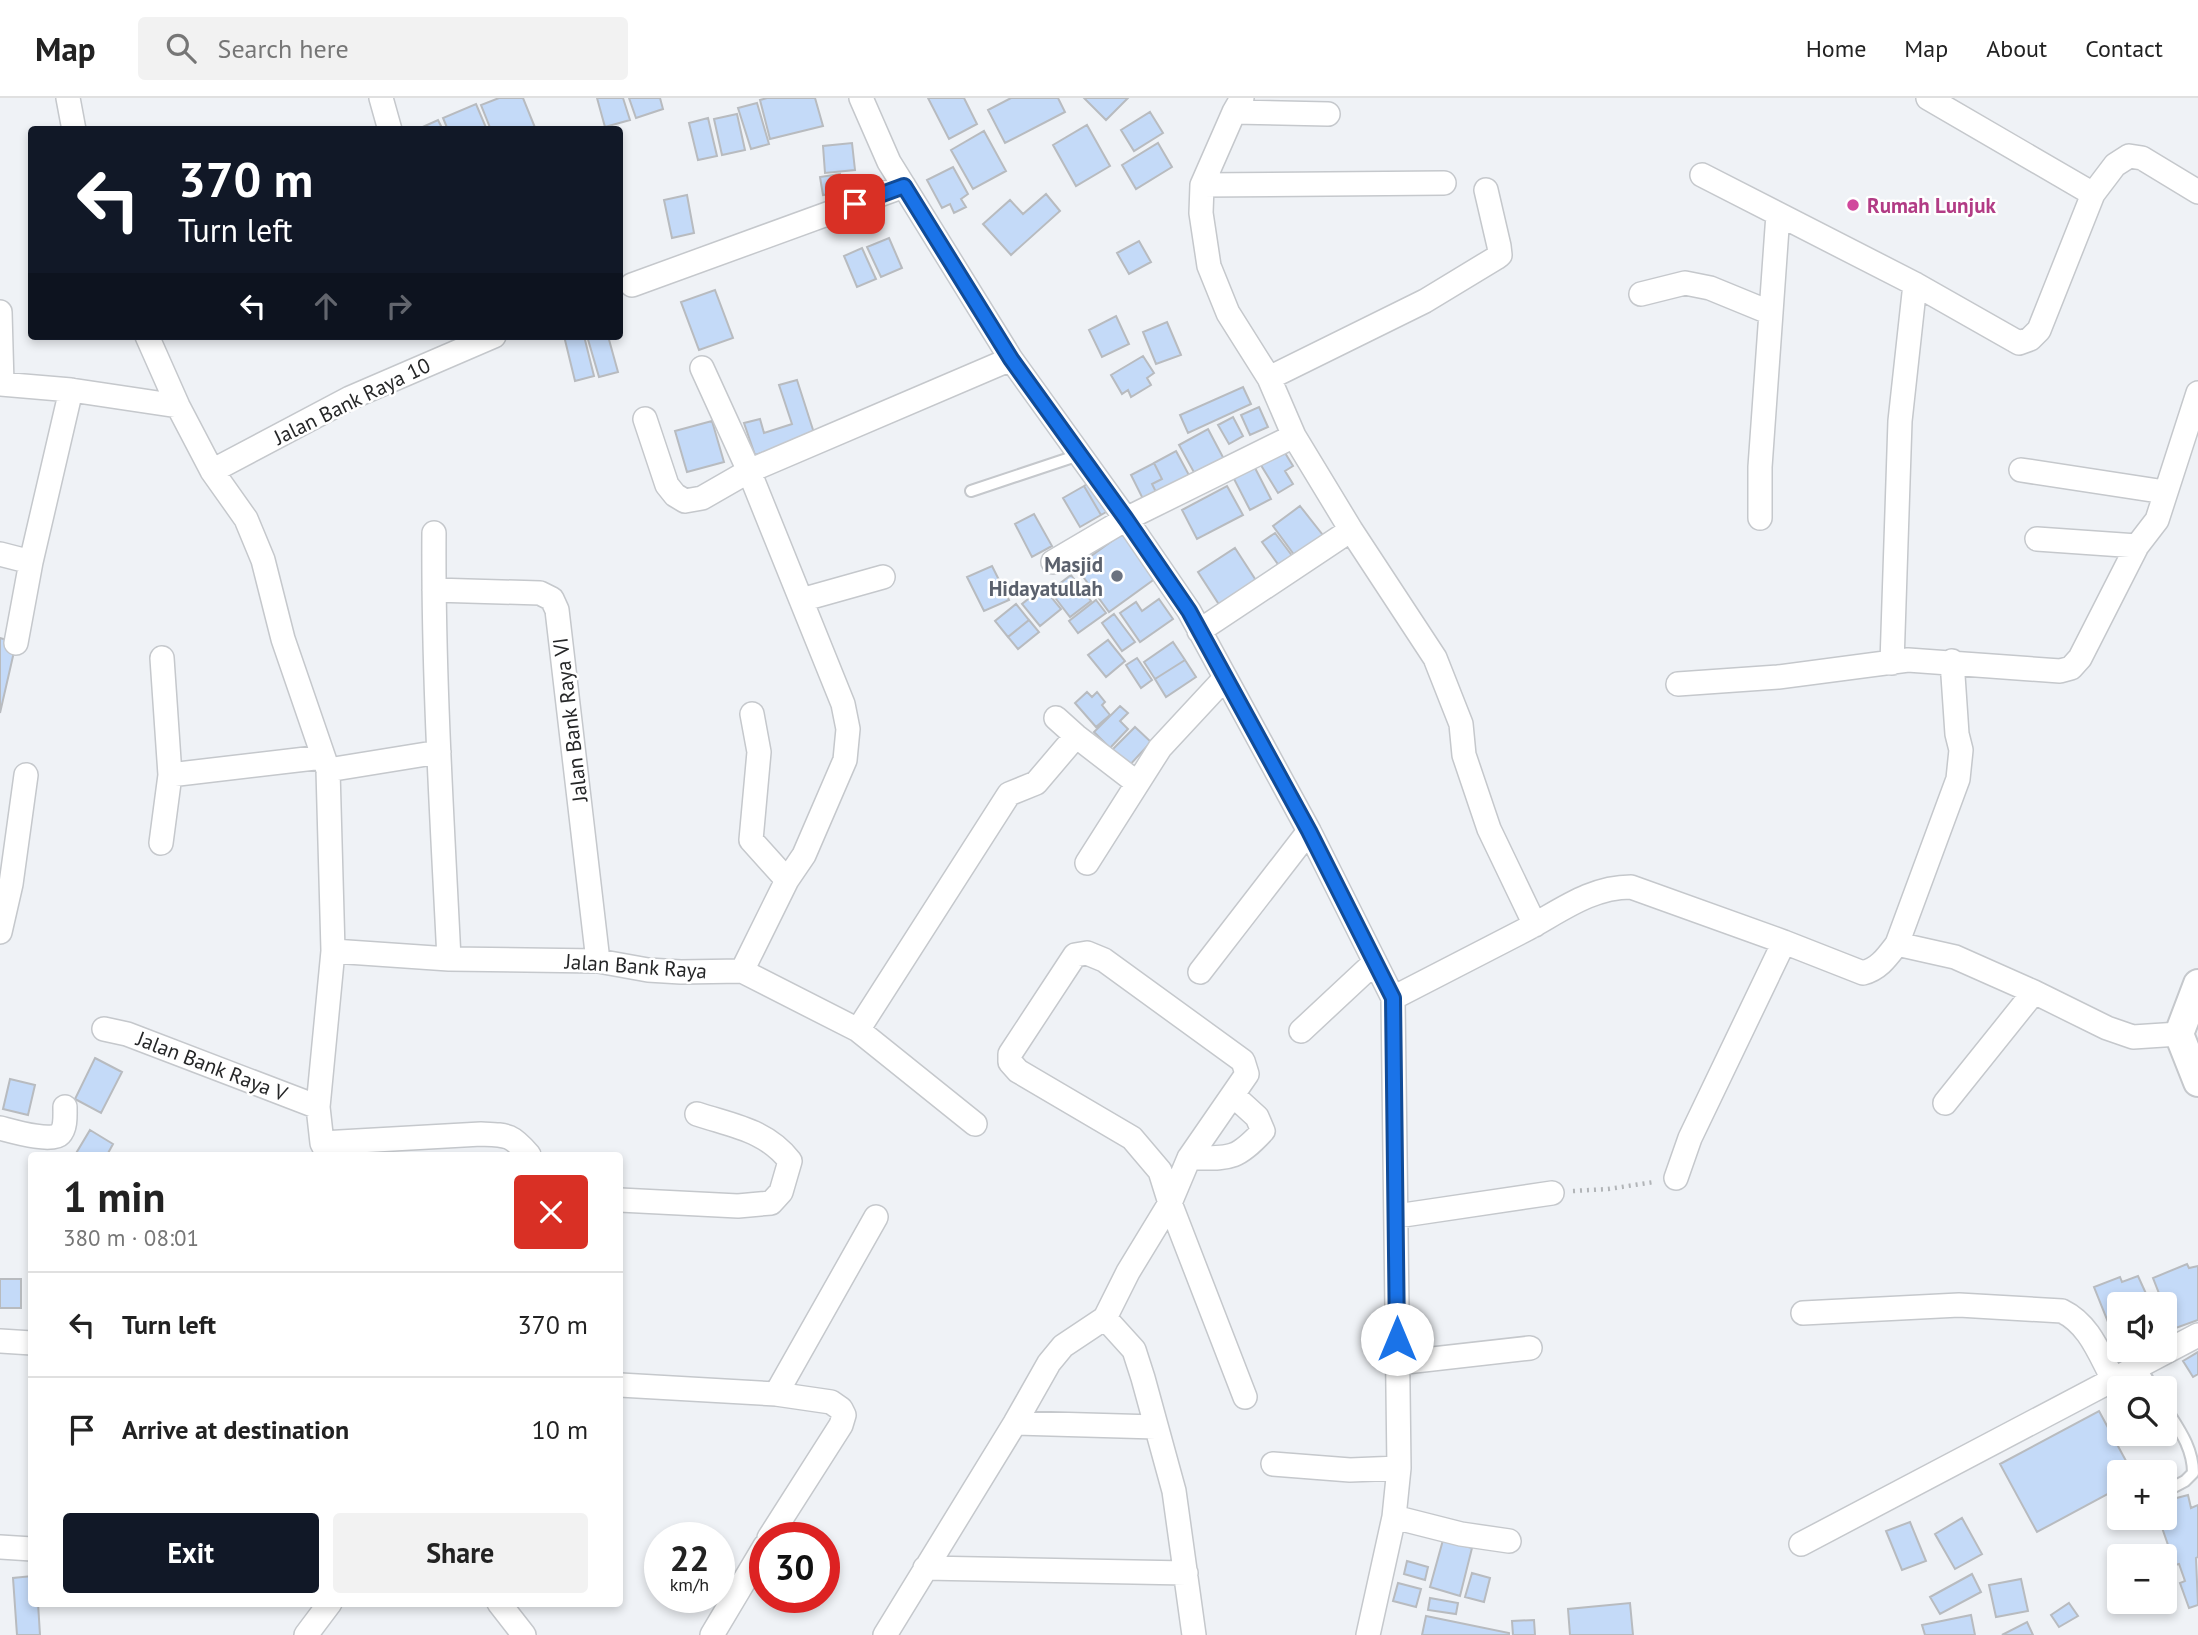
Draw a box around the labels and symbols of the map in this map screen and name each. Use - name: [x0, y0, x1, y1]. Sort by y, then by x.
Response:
- pin: [825, 174, 885, 234]
- place label: Rumah Lunjuk: [1867, 192, 1996, 219]
- marker: Rumah Lunjuk: [1845, 197, 1861, 213]
- street label: Jalan Bank Raya 10: [268, 351, 435, 451]
- place label: Masjid Hidayatullah: [989, 551, 1103, 602]
- marker: Masjid Hidayatullah: [1109, 568, 1125, 584]
- street label: Jalan Bank Raya VI: [547, 636, 594, 805]
- street label: Jalan Bank Raya: [563, 948, 708, 984]
- street label: Jalan Bank Raya V: [132, 1025, 291, 1107]
- position arrow: [1360, 1302, 1434, 1376]
- speed limit sign: 30: [749, 1522, 840, 1613]

